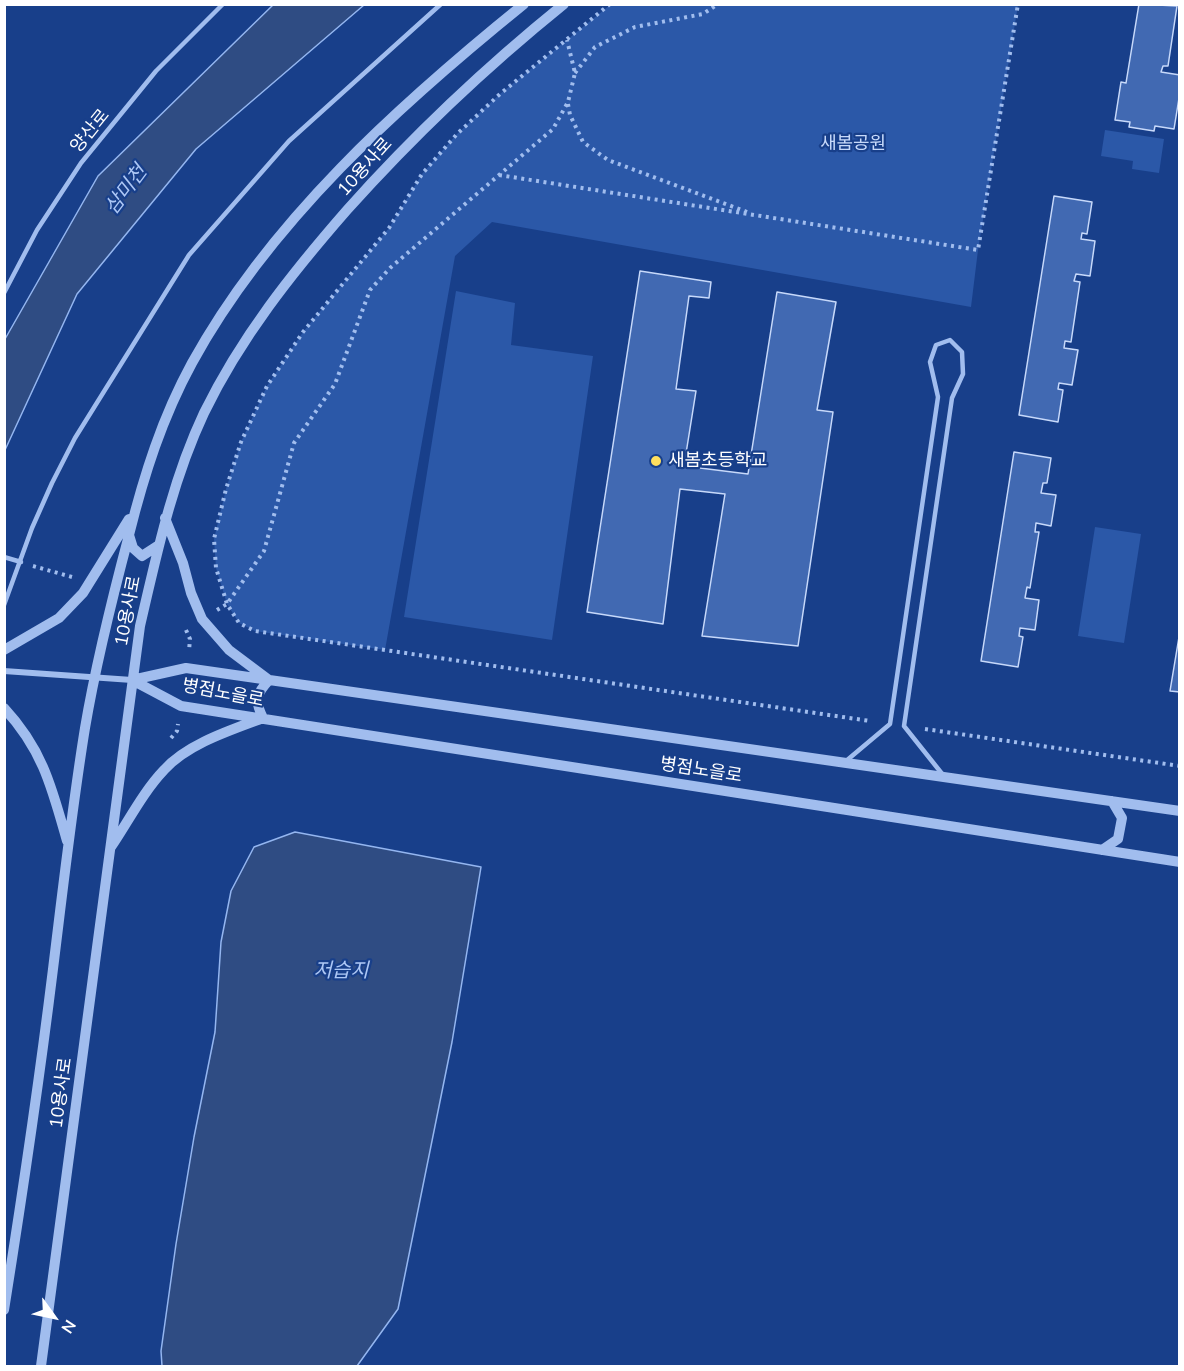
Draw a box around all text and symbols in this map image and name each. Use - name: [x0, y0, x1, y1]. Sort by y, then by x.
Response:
- street label: 양산로: [66, 105, 114, 157]
- street label: 10용사로: [333, 133, 397, 201]
- park label: 새봄공원: [820, 133, 886, 155]
- water label: 삼미천: [100, 161, 152, 219]
- place label: 새봄초등학교: [668, 450, 767, 472]
- marker: 새봄초등학교: [649, 454, 663, 468]
- street label: 10용사로: [111, 574, 145, 648]
- street label: 병점노을로: [180, 674, 266, 712]
- street label: 병점노을로: [658, 753, 744, 787]
- water label: 저습지: [313, 959, 369, 983]
- street label: 10용사로: [45, 1056, 77, 1130]
- north arrow: [24, 1287, 84, 1347]
- text: N: [57, 1316, 81, 1337]

